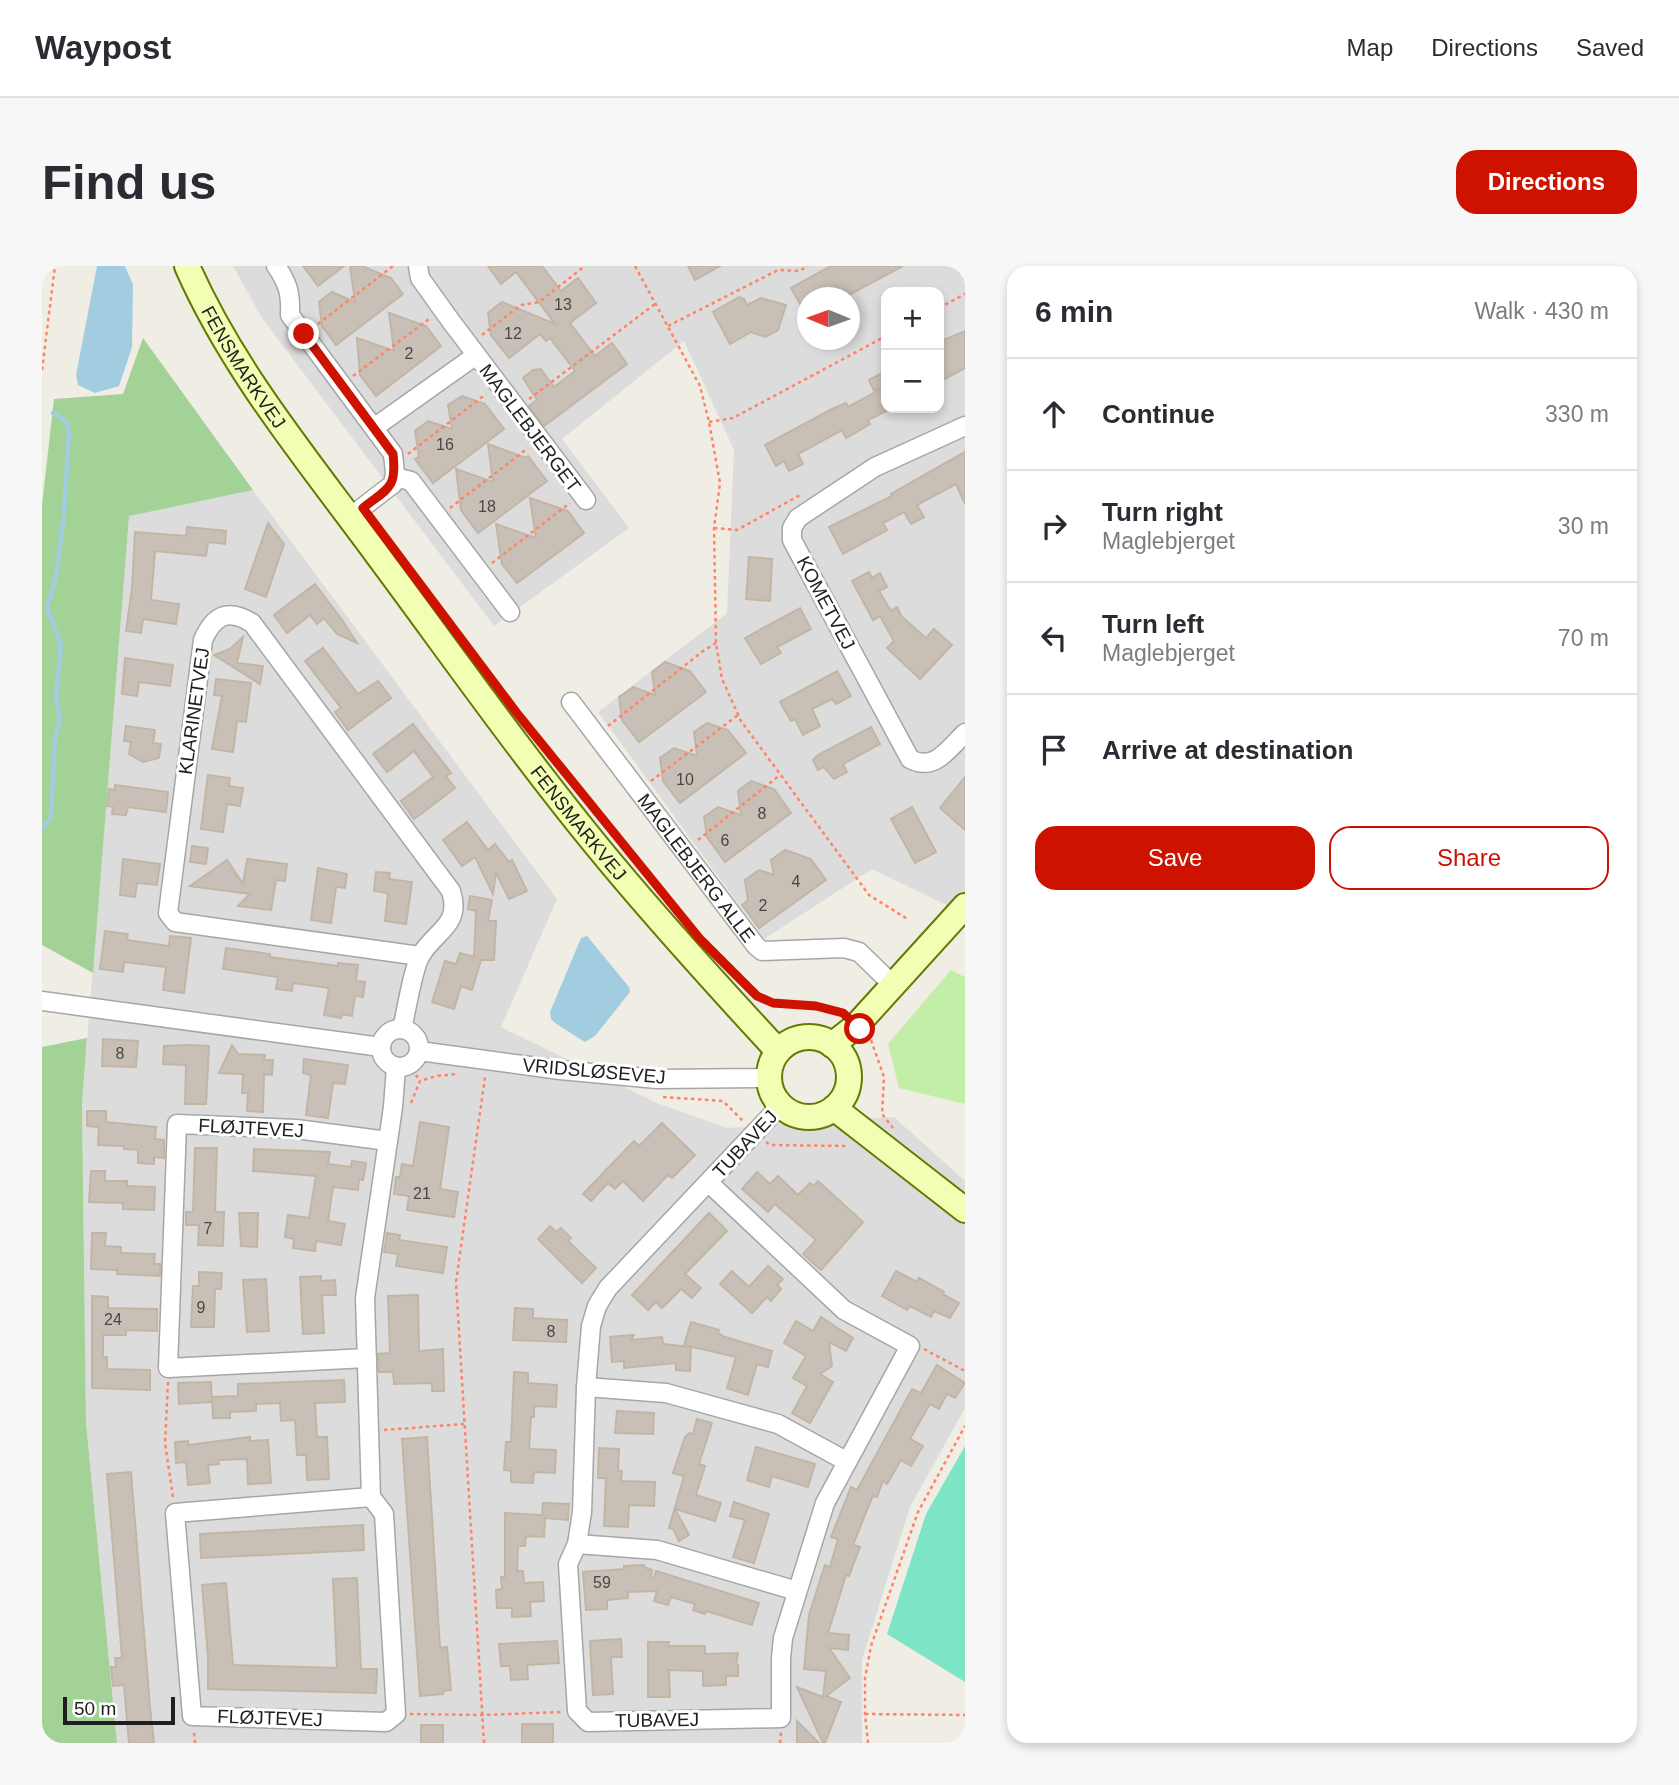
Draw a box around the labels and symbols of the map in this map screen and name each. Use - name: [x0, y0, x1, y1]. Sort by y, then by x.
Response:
- north arrow: [797, 287, 860, 350]
- house number: 13: [554, 296, 572, 313]
- street label: FENSMARKVEJ: [198, 302, 290, 432]
- route end: [288, 318, 319, 349]
- house number: 12: [504, 325, 522, 342]
- house number: 2: [405, 345, 414, 362]
- street label: MAGLEBJERGET: [475, 360, 585, 496]
- house number: 16: [436, 436, 454, 453]
- house number: 18: [478, 498, 496, 515]
- street label: KOMETVEJ: [793, 553, 859, 653]
- street label: KLARINETVEJ: [175, 646, 213, 776]
- street label: FENSMARKVEJ: [527, 761, 631, 884]
- house number: 10: [676, 771, 694, 788]
- street label: MAGLEBJERG ALLE: [634, 789, 760, 946]
- house number: 8: [758, 805, 767, 822]
- house number: 6: [721, 832, 730, 849]
- house number: 4: [792, 873, 801, 890]
- house number: 2: [759, 897, 768, 914]
- route start: [844, 1013, 875, 1044]
- house number: 8: [116, 1045, 125, 1062]
- street label: VRIDSLØSEVEJ: [522, 1054, 666, 1088]
- street label: TUBAVEJ: [709, 1106, 781, 1182]
- street label: FLØJTEVEJ: [198, 1115, 304, 1141]
- house number: 21: [413, 1185, 431, 1202]
- house number: 7: [204, 1220, 213, 1237]
- house number: 9: [197, 1299, 206, 1316]
- house number: 24: [104, 1311, 122, 1328]
- house number: 8: [547, 1323, 556, 1340]
- house number: 59: [593, 1574, 611, 1591]
- scale bar: [63, 1694, 175, 1726]
- street label: FLØJTEVEJ: [217, 1706, 323, 1730]
- street label: TUBAVEJ: [615, 1709, 699, 1731]

